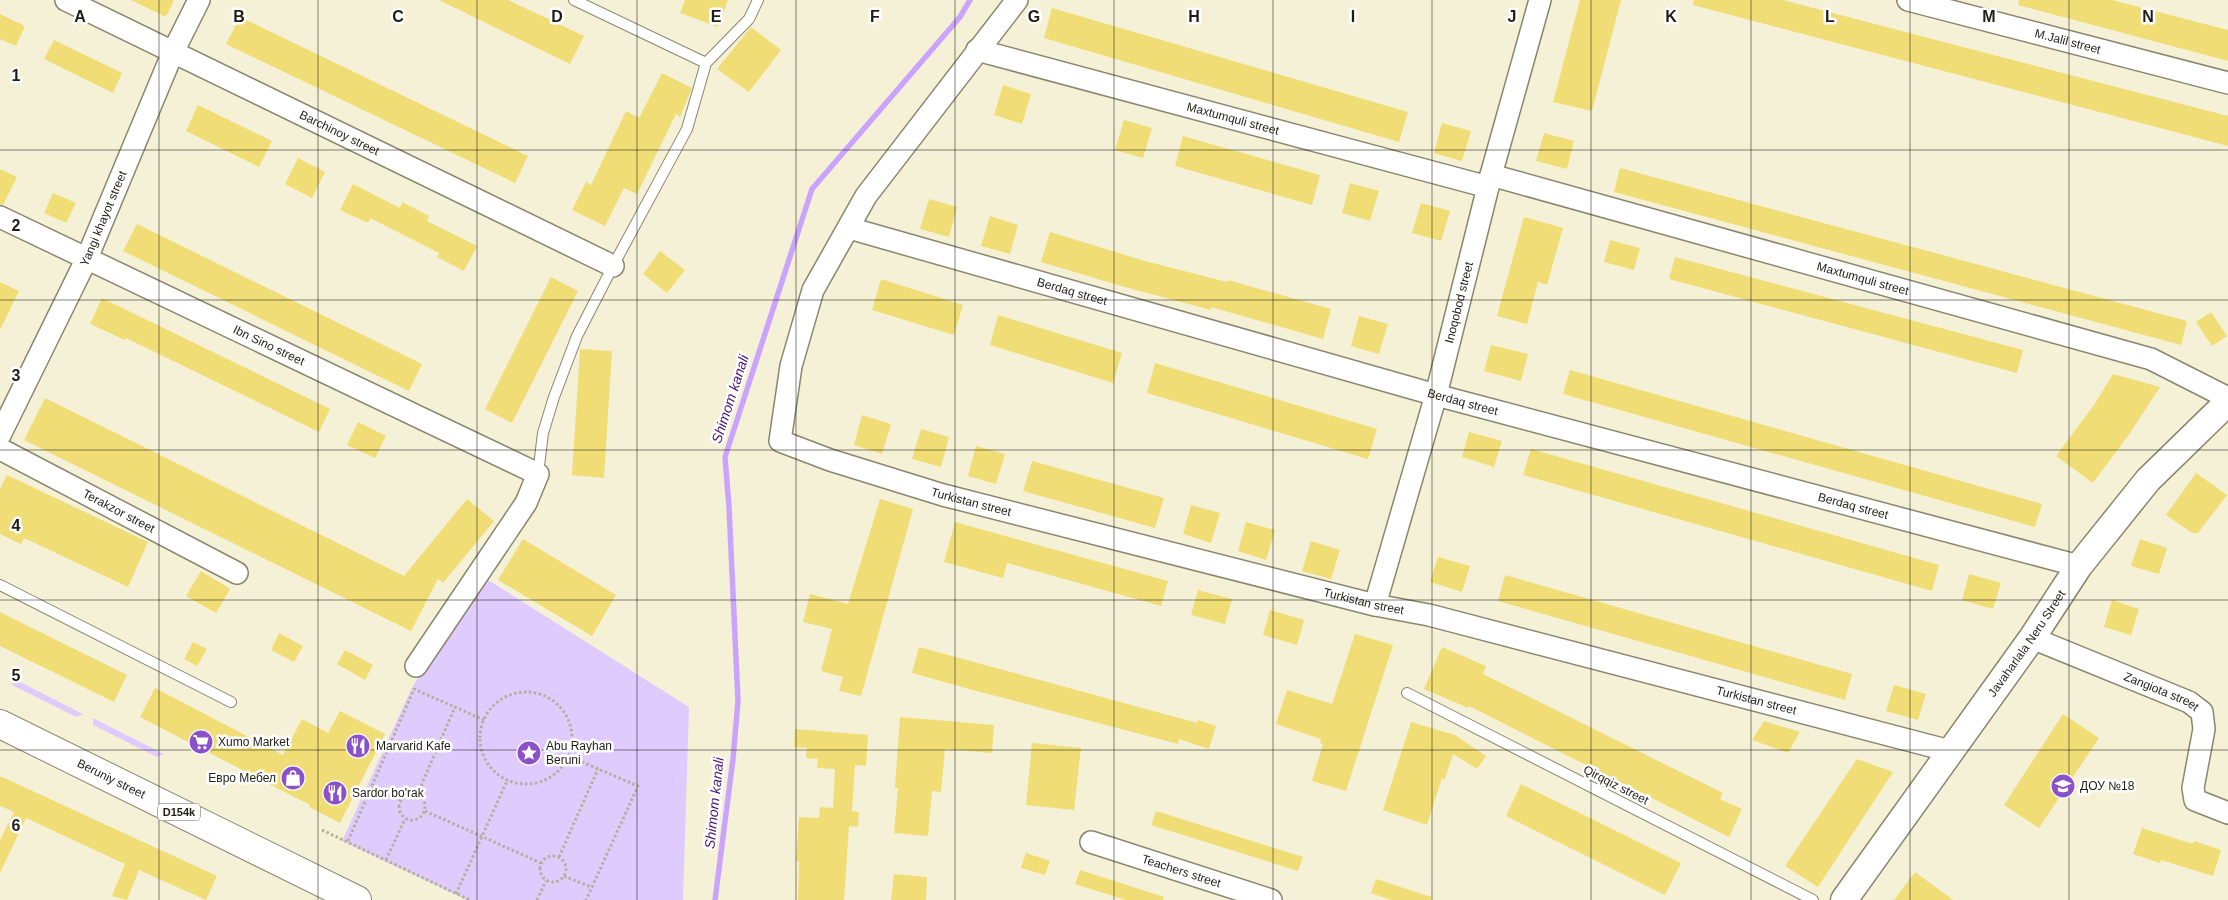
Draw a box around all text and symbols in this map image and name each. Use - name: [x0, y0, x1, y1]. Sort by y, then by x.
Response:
- text: A: [74, 8, 86, 25]
- text: B: [233, 8, 245, 25]
- text: C: [392, 8, 404, 25]
- text: D: [551, 8, 563, 25]
- text: E: [711, 8, 722, 25]
- text: F: [870, 8, 880, 25]
- text: G: [1028, 8, 1040, 25]
- text: H: [1188, 8, 1200, 25]
- text: I: [1351, 8, 1355, 25]
- text: J: [1508, 8, 1516, 25]
- text: K: [1665, 8, 1677, 25]
- text: L: [1825, 8, 1835, 25]
- text: M: [1982, 8, 1996, 25]
- text: N: [2142, 8, 2154, 25]
- street label: M.Jalil street: [2033, 26, 2103, 57]
- text: 1: [12, 67, 21, 84]
- street label: Maxtumquli street: [1185, 100, 1281, 138]
- street label: Barchinoy street: [297, 108, 382, 159]
- street label: Yangi khayot street: [77, 168, 130, 268]
- text: 2: [12, 217, 21, 234]
- street label: Maxtumquli street: [1815, 259, 1911, 298]
- street label: Inoqobod street: [1442, 260, 1476, 345]
- street label: Berdaq street: [1036, 275, 1109, 308]
- street label: Ibn Sino street: [231, 322, 307, 369]
- water label: Shimom kanali: [708, 352, 752, 445]
- text: 3: [12, 367, 21, 384]
- street label: Berdaq street: [1426, 386, 1500, 418]
- street label: Turkistan street: [929, 485, 1013, 519]
- street label: Terakzor street: [80, 486, 158, 536]
- street label: Berdaq street: [1817, 490, 1891, 522]
- text: 4: [12, 517, 21, 534]
- street label: Turkistan street: [1322, 585, 1406, 617]
- street label: Javaharlala Neru Street: [1985, 587, 2069, 699]
- text: 5: [12, 667, 21, 684]
- street label: Zangiota street: [2122, 669, 2202, 714]
- street label: Turkistan street: [1715, 683, 1799, 718]
- supermarket icon: Xumo Market: [188, 729, 214, 755]
- restaurant icon: Marvarid Kafe: [345, 733, 371, 759]
- place label: Xumo Market: [218, 735, 290, 749]
- place label: Marvarid Kafe: [376, 739, 451, 753]
- place label: Abu Rayhan Beruni: [546, 739, 612, 767]
- place icon: Abu Rayhan Beruni: [516, 740, 542, 766]
- street label: Beruniy street: [75, 756, 148, 802]
- water label: Shimom kanali: [701, 756, 727, 849]
- street label: Qirqqiz street: [1581, 763, 1652, 808]
- shop icon: Евро Мебел: [280, 765, 306, 791]
- place label: Евро Мебел: [208, 771, 276, 785]
- school or university icon: ДОУ №18: [2050, 773, 2076, 799]
- place label: ДОУ №18: [2080, 779, 2135, 793]
- restaurant icon: Sardor bo'rak: [322, 780, 348, 806]
- place label: Sardor bo'rak: [352, 786, 425, 800]
- road number: D154k: [158, 804, 200, 820]
- text: 6: [12, 817, 21, 834]
- street label: Teachers street: [1140, 852, 1223, 891]

